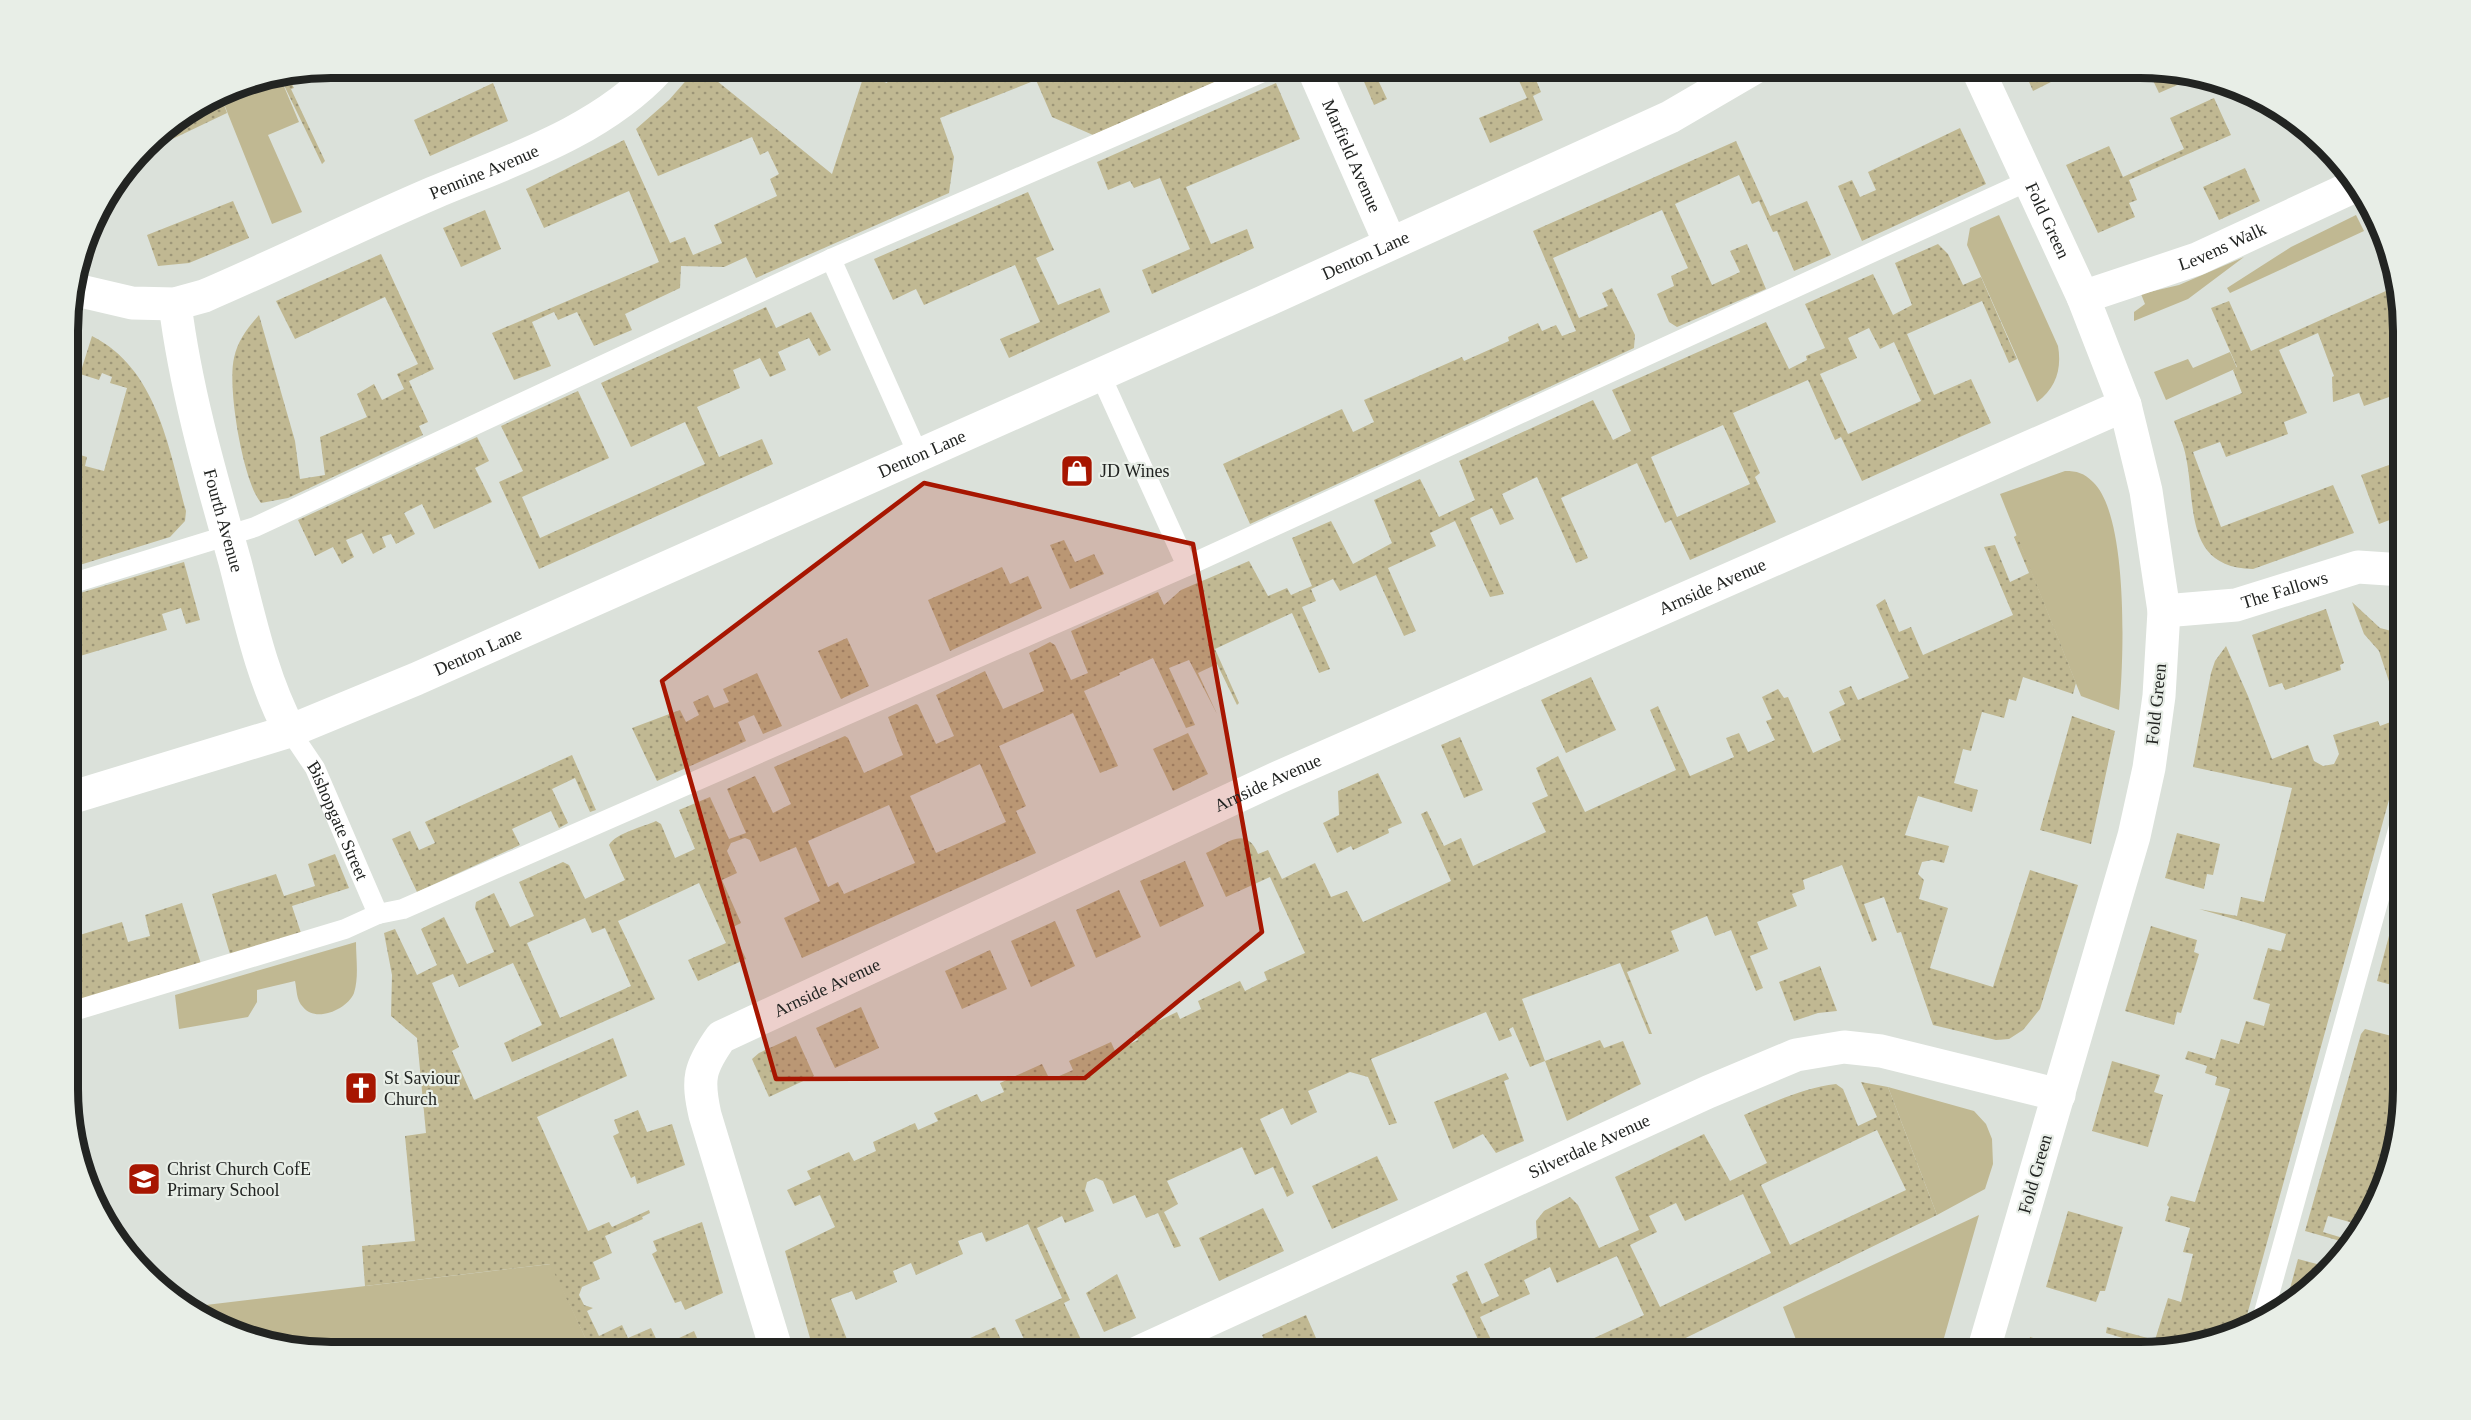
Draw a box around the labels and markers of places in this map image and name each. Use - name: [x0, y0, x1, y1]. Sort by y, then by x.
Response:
- shop icon: JD Wines: [1059, 453, 1095, 489]
- place label: JD Wines: [1100, 461, 1169, 481]
- place label: St Saviour Church: [384, 1068, 460, 1109]
- church icon: St Saviour Church: [343, 1070, 379, 1106]
- place label: Christ Church CofE Primary School: [167, 1159, 311, 1200]
- school or university icon: Christ Church CofE Primary School: [126, 1161, 162, 1197]

